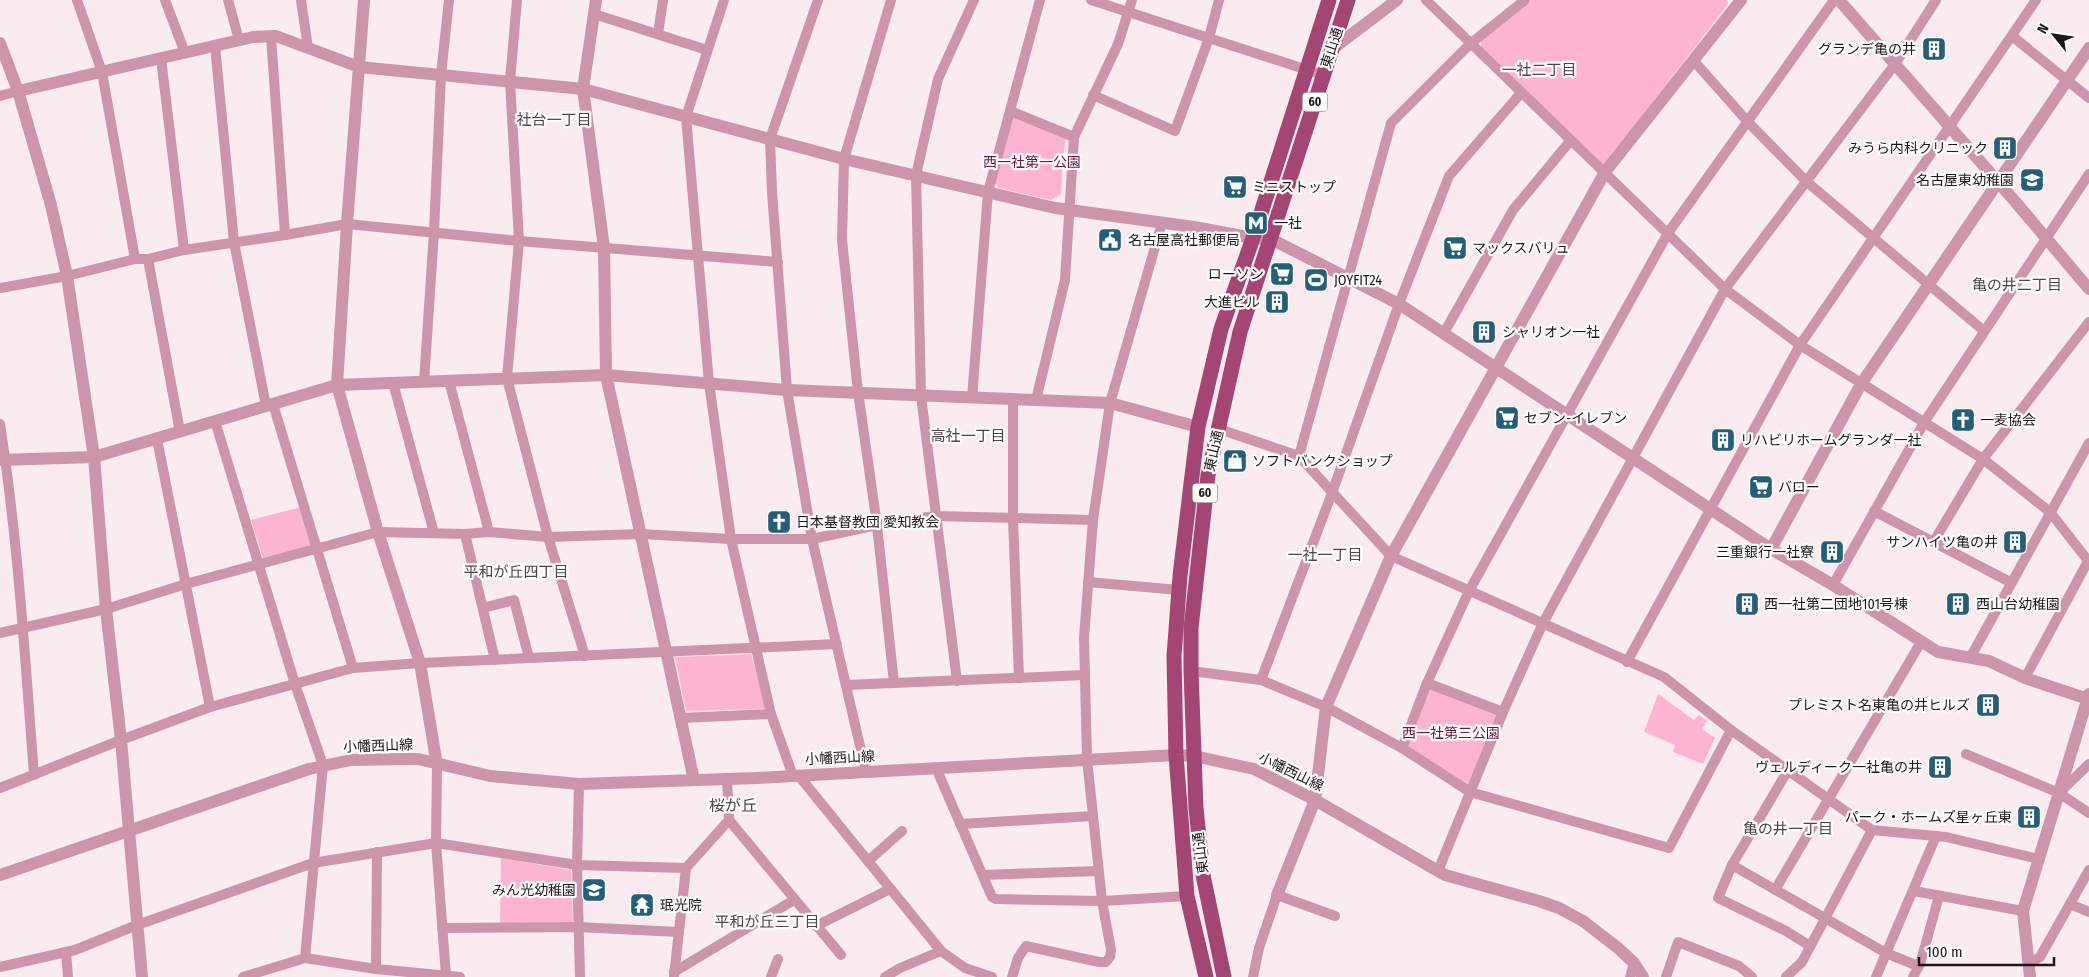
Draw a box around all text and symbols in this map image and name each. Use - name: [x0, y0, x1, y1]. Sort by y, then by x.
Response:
- north arrow: [2029, 10, 2079, 60]
- text: N: [2034, 21, 2053, 37]
- street label: 東山通: [1317, 25, 1347, 71]
- building icon: グランデ亀の井: [1921, 36, 1947, 62]
- place label: グランデ亀の井: [1818, 41, 1916, 58]
- district label: 一社二丁目: [1501, 61, 1577, 79]
- road number: 60: [1302, 92, 1328, 111]
- district label: 社台一丁目: [516, 111, 592, 129]
- building icon: みうら内科クリニック: [1992, 135, 2018, 161]
- place label: みうら内科クリニック: [1848, 140, 1988, 157]
- park label: 西一社第一公園: [983, 154, 1081, 171]
- school or university icon: 名古屋東幼稚園: [2019, 167, 2045, 193]
- place label: 名古屋東幼稚園: [1916, 172, 2014, 189]
- supermarket icon: ミニストップ: [1222, 174, 1248, 200]
- place label: ミニストップ: [1252, 179, 1336, 196]
- metro station icon: 一社: [1243, 210, 1269, 236]
- place label: 一社: [1274, 215, 1302, 232]
- public building icon: 名古屋高社郵便局: [1097, 227, 1123, 253]
- place label: 名古屋高社郵便局: [1128, 232, 1240, 249]
- supermarket icon: マックスバリュ: [1442, 235, 1468, 261]
- place label: マックスバリュ: [1472, 240, 1570, 257]
- supermarket icon: ローソン: [1269, 261, 1295, 287]
- place label: ローソン: [1208, 266, 1264, 283]
- sports icon: JOYFIT24: [1303, 267, 1329, 293]
- place label: JOYFIT24: [1334, 272, 1382, 289]
- district label: 亀の井二丁目: [1972, 276, 2062, 294]
- building icon: 大進ビル: [1264, 289, 1290, 315]
- place label: 大進ビル: [1204, 294, 1260, 311]
- building icon: シャリオン一社: [1471, 319, 1497, 345]
- place label: シャリオン一社: [1502, 324, 1600, 341]
- supermarket icon: セブン-イレブン: [1494, 405, 1520, 431]
- church icon: 一麦協会: [1950, 407, 1976, 433]
- place label: セブン-イレブン: [1524, 410, 1627, 427]
- place label: 一麦協会: [1980, 412, 2036, 429]
- district label: 高社一丁目: [930, 427, 1006, 445]
- building icon: リハビリホームグランダ一社: [1710, 427, 1736, 453]
- street label: 東山通: [1201, 429, 1227, 473]
- place label: リハビリホームグランダ一社: [1740, 432, 1922, 449]
- shop icon: ソフトバンクショップ: [1222, 448, 1248, 474]
- place label: ソフトバンクショップ: [1252, 453, 1393, 470]
- supermarket icon: バロー: [1748, 474, 1774, 500]
- place label: バロー: [1778, 479, 1820, 496]
- road number: 60: [1192, 483, 1218, 502]
- church icon: 日本基督教団 愛知教会: [766, 509, 792, 535]
- place label: 日本基督教団 愛知教会: [796, 514, 939, 531]
- building icon: サンハイツ亀の井: [2002, 529, 2028, 555]
- place label: サンハイツ亀の井: [1886, 534, 1998, 551]
- building icon: 三重銀行一社寮: [1819, 539, 1845, 565]
- place label: 三重銀行一社寮: [1716, 544, 1814, 561]
- district label: 一社一丁目: [1287, 546, 1363, 564]
- district label: 平和が丘四丁目: [463, 563, 569, 581]
- building icon: 西一社第二団地101号棟: [1734, 591, 1760, 617]
- building icon: 西山台幼稚園: [1945, 591, 1971, 617]
- place label: 西一社第二団地101号棟: [1764, 596, 1908, 613]
- place label: 西山台幼稚園: [1976, 596, 2060, 613]
- building icon: プレミスト名東亀の井ヒルズ: [1975, 692, 2001, 718]
- place label: プレミスト名東亀の井ヒルズ: [1788, 697, 1970, 714]
- park label: 西一社第三公園: [1402, 725, 1500, 742]
- street label: 小幡西山線: [343, 736, 413, 756]
- street label: 小幡西山線: [805, 748, 875, 768]
- street label: 小幡西山線: [1256, 749, 1326, 795]
- building icon: ヴェルディーク一社亀の井: [1927, 754, 1953, 780]
- place label: ヴェルディーク一社亀の井: [1755, 759, 1922, 776]
- district label: 桜が丘: [709, 796, 757, 815]
- building icon: パーク・ホームズ星ヶ丘東: [2016, 804, 2042, 830]
- place label: パーク・ホームズ星ヶ丘東: [1845, 809, 2012, 826]
- district label: 亀の井一丁目: [1743, 820, 1833, 838]
- street label: 東山通: [1190, 831, 1212, 875]
- school or university icon: みん光幼稚園: [581, 877, 607, 903]
- place label: みん光幼稚園: [492, 882, 576, 899]
- temple icon: 珉光院: [629, 892, 655, 918]
- place label: 珉光院: [660, 897, 702, 914]
- district label: 平和が丘三丁目: [714, 913, 820, 931]
- scale bar: [1919, 934, 2054, 966]
- text: 100 m: [1926, 943, 1963, 961]

